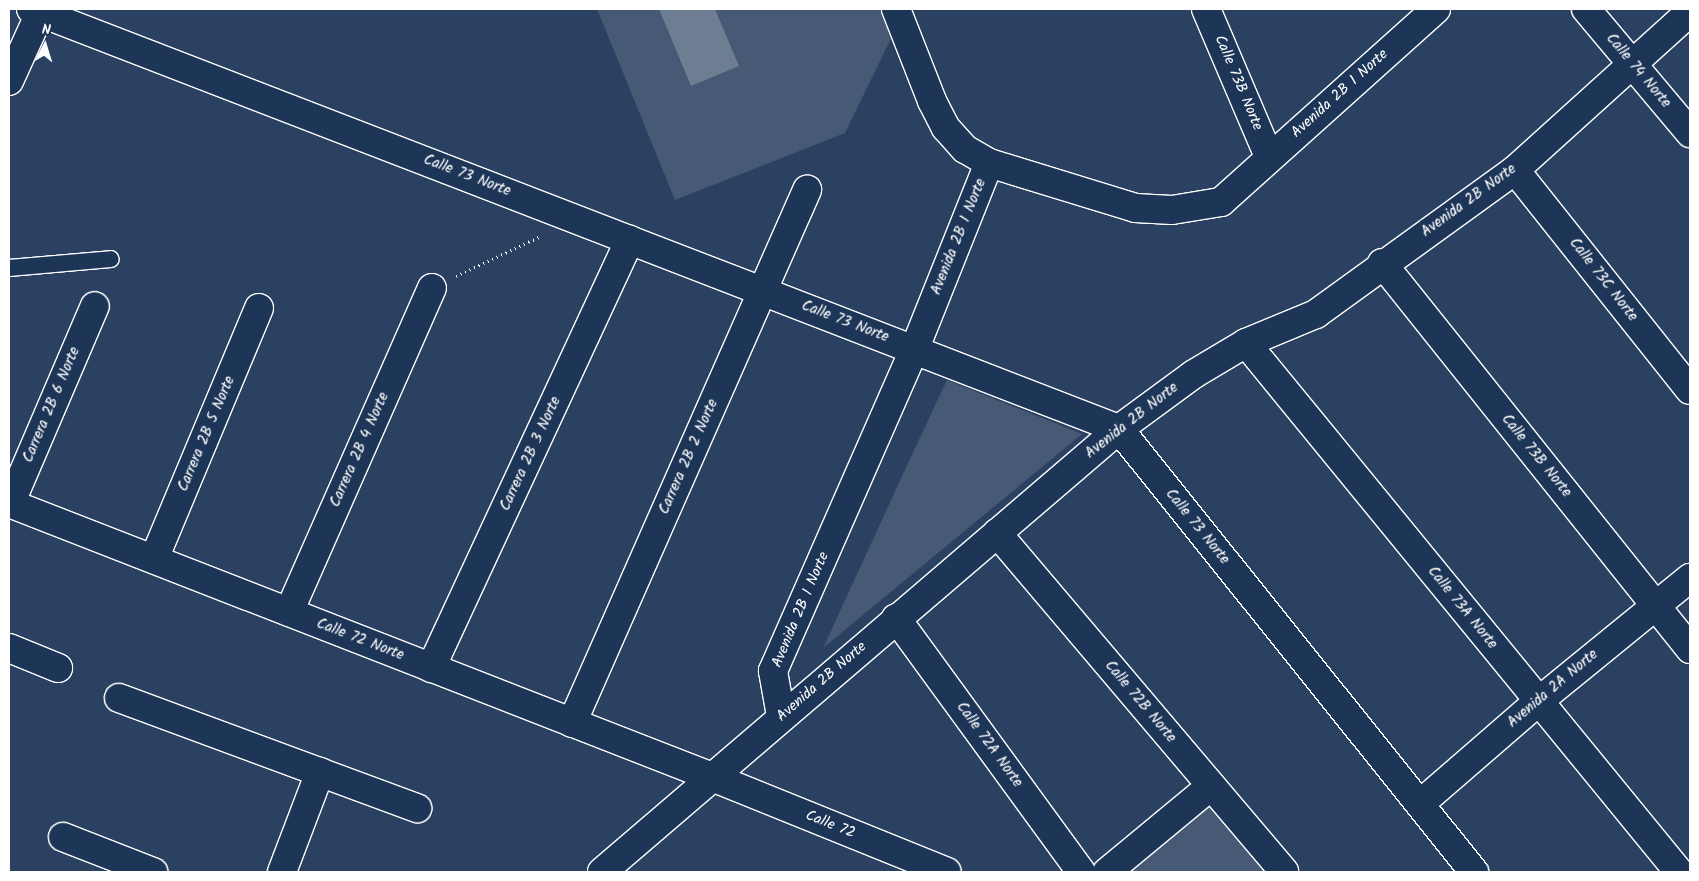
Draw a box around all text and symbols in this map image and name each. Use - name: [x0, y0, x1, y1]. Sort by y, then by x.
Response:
- text: N: [41, 19, 52, 41]
- north arrow: [20, 20, 70, 70]
- street label: Calle 74 Norte: [1602, 30, 1674, 112]
- street label: Calle 73B Norte: [1210, 33, 1266, 133]
- street label: Avenida 2B 1 Norte: [1288, 46, 1392, 142]
- street label: Calle 73 Norte: [421, 151, 513, 201]
- street label: Avenida 2B Norte: [1418, 160, 1520, 242]
- street label: Avenida 2B 1 Norte: [927, 176, 991, 298]
- street label: Calle 73C Norte: [1565, 235, 1641, 325]
- street label: Calle 73 Norte: [799, 297, 891, 347]
- street label: Carrera 2B 6 Norte: [20, 344, 84, 466]
- street label: Carrera 2B 5 Norte: [175, 374, 239, 494]
- street label: Avenida 2B Norte: [1082, 379, 1182, 463]
- street label: Carrera 2B 4 Norte: [327, 390, 393, 510]
- street label: Carrera 2B 3 Norte: [497, 394, 565, 514]
- street label: Carrera 2B 2 Norte: [656, 397, 722, 517]
- street label: Calle 73B Norte: [1497, 411, 1575, 501]
- street label: Calle 73 Norte: [1161, 486, 1233, 568]
- street label: Avenida 2B 1 Norte: [769, 550, 833, 670]
- street label: Calle 73A Norte: [1423, 563, 1501, 653]
- street label: Calle 72 Norte: [314, 615, 406, 665]
- street label: Avenida 2B Norte: [773, 638, 871, 726]
- street label: Avenida 2A Norte: [1504, 646, 1602, 732]
- street label: Calle 72B Norte: [1100, 657, 1180, 747]
- street label: Calle 72A Norte: [952, 699, 1026, 791]
- street label: Calle 72: [803, 807, 857, 843]

